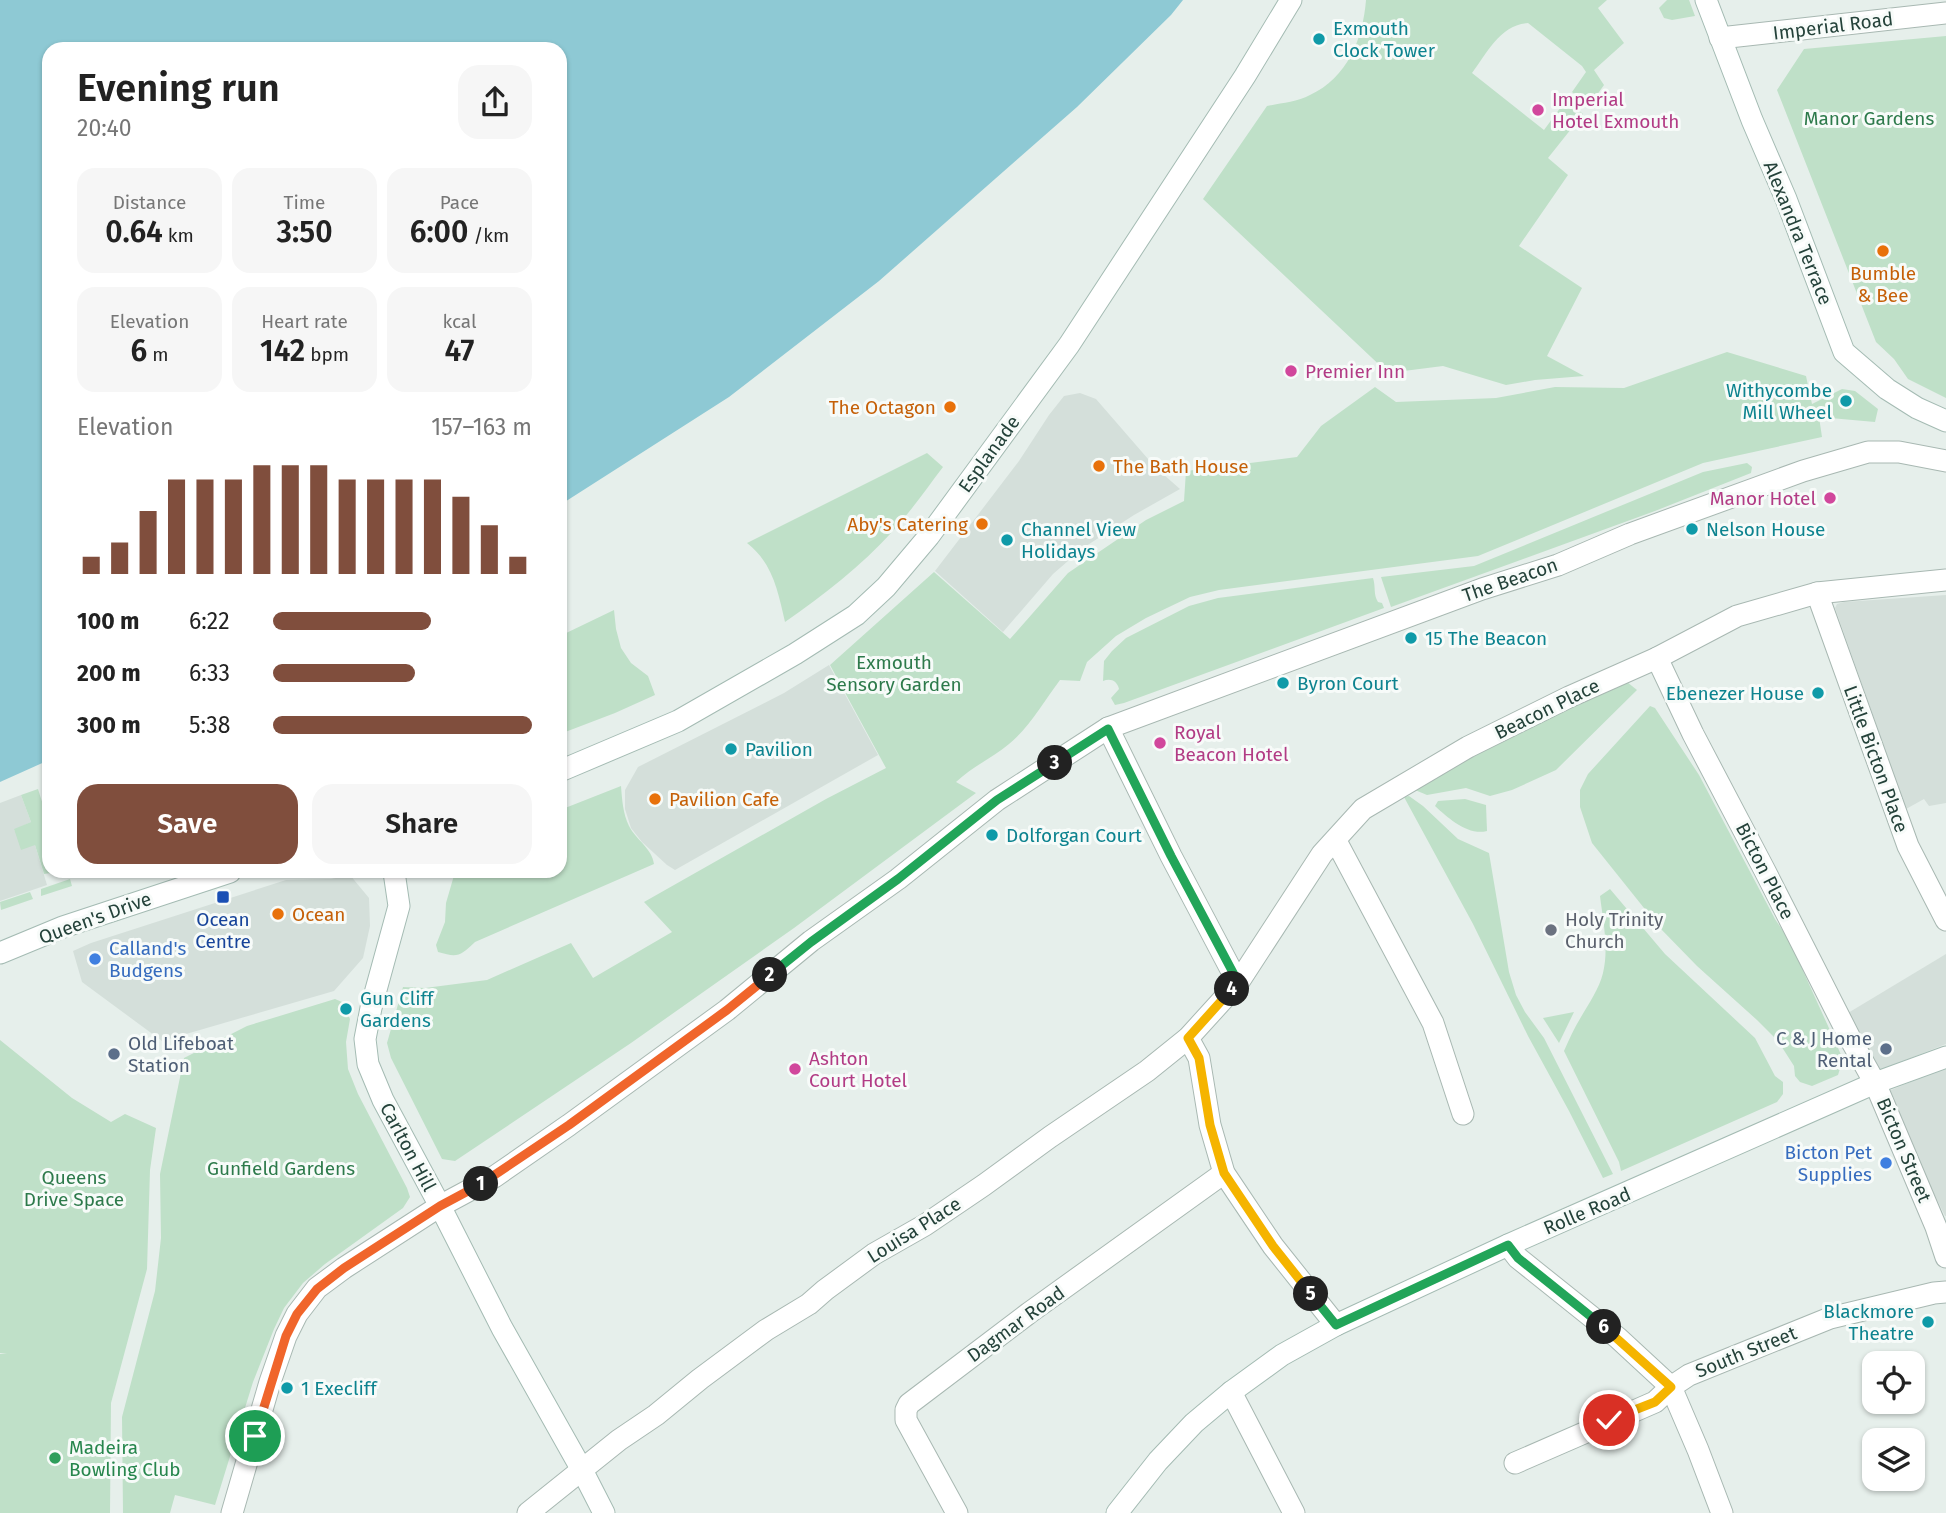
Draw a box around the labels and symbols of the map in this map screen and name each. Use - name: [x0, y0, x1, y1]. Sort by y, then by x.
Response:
- street label: Imperial Road: [1772, 7, 1894, 45]
- place label: Exmouth Clock Tower: [1333, 17, 1436, 62]
- marker: Exmouth Clock Tower: [1311, 31, 1327, 47]
- place label: Imperial Hotel Exmouth: [1552, 88, 1679, 133]
- marker: Imperial Hotel Exmouth: [1530, 102, 1546, 118]
- park label: Manor Gardens: [1804, 107, 1934, 130]
- street label: Alexandra Terrace: [1759, 158, 1837, 308]
- marker: Bumble & Bee: [1875, 243, 1891, 259]
- place label: Bumble & Bee: [1850, 262, 1916, 307]
- place label: Premier Inn: [1305, 360, 1405, 383]
- marker: Premier Inn: [1283, 363, 1299, 379]
- place label: Withycombe Mill Wheel: [1726, 379, 1832, 424]
- marker: Withycombe Mill Wheel: [1838, 393, 1854, 409]
- place label: The Octagon: [829, 396, 936, 419]
- marker: The Octagon: [942, 399, 958, 415]
- street label: Esplanade: [953, 411, 1025, 497]
- place label: The Bath House: [1113, 455, 1249, 478]
- marker: The Bath House: [1091, 458, 1107, 474]
- place label: Manor Hotel: [1710, 487, 1816, 510]
- marker: Manor Hotel: [1822, 490, 1838, 506]
- place label: Aby's Catering: [847, 513, 968, 536]
- marker: Aby's Catering: [974, 516, 990, 532]
- place label: Channel View Holidays: [1021, 518, 1136, 563]
- place label: Nelson House: [1706, 518, 1825, 541]
- marker: Nelson House: [1684, 521, 1700, 537]
- marker: Channel View Holidays: [999, 532, 1015, 548]
- street label: The Beacon: [1459, 553, 1561, 607]
- place label: 15 The Beacon: [1425, 627, 1547, 650]
- marker: 15 The Beacon: [1403, 630, 1419, 646]
- park label: Exmouth Sensory Garden: [826, 651, 962, 696]
- place label: Byron Court: [1297, 672, 1399, 695]
- street label: Beacon Place: [1491, 674, 1603, 744]
- marker: Byron Court: [1275, 675, 1291, 691]
- place label: Ebenezer House: [1666, 682, 1804, 705]
- street label: Little Bicton Place: [1839, 682, 1913, 836]
- marker: Ebenezer House: [1810, 685, 1826, 701]
- place label: Royal Beacon Hotel: [1174, 721, 1289, 766]
- marker: Royal Beacon Hotel: [1152, 735, 1168, 751]
- place label: Pavilion: [745, 738, 813, 761]
- marker: Pavilion: [723, 741, 739, 757]
- pin: 3: [1038, 746, 1072, 780]
- place label: Pavilion Cafe: [669, 788, 779, 811]
- marker: Pavilion Cafe: [647, 791, 663, 807]
- street label: Bicton Place: [1731, 819, 1799, 923]
- place label: Dolforgan Court: [1006, 824, 1142, 847]
- marker: Dolforgan Court: [984, 827, 1000, 843]
- street label: Queen's Drive: [35, 887, 155, 949]
- marker: Ocean Centre: [215, 889, 231, 905]
- place label: Ocean: [292, 903, 346, 926]
- marker: Ocean: [270, 906, 286, 922]
- place label: Ocean Centre: [195, 908, 251, 953]
- place label: Holy Trinity Church: [1565, 908, 1664, 953]
- marker: Holy Trinity Church: [1543, 922, 1559, 938]
- place label: Calland's Budgens: [109, 937, 186, 982]
- marker: Calland's Budgens: [87, 951, 103, 967]
- pin: 2: [752, 958, 788, 992]
- pin: 4: [1214, 972, 1250, 1006]
- place label: Gun Cliff Gardens: [360, 987, 435, 1032]
- marker: Gun Cliff Gardens: [338, 1001, 354, 1017]
- place label: C & J Home Rental: [1776, 1027, 1872, 1072]
- place label: Old Lifeboat Station: [128, 1032, 234, 1077]
- marker: C & J Home Rental: [1878, 1041, 1894, 1057]
- marker: Old Lifeboat Station: [106, 1046, 122, 1062]
- place label: Ashton Court Hotel: [809, 1047, 908, 1092]
- marker: Ashton Court Hotel: [787, 1061, 803, 1077]
- street label: Bicton Street: [1872, 1094, 1936, 1206]
- street label: Carlton Hill: [375, 1099, 441, 1196]
- place label: Bicton Pet Supplies: [1784, 1141, 1872, 1186]
- marker: Bicton Pet Supplies: [1878, 1155, 1894, 1171]
- park label: Gunfield Gardens: [207, 1157, 355, 1180]
- park label: Queens Drive Space: [24, 1166, 124, 1211]
- pin: 1: [463, 1166, 498, 1202]
- street label: Rolle Road: [1540, 1182, 1634, 1240]
- street label: Louisa Place: [863, 1192, 965, 1268]
- pin: 5: [1294, 1276, 1328, 1312]
- street label: Dagmar Road: [963, 1281, 1069, 1367]
- place label: Blackmore Theatre: [1823, 1300, 1914, 1345]
- pin: 6: [1586, 1310, 1622, 1344]
- marker: Blackmore Theatre: [1920, 1314, 1936, 1330]
- street label: South Street: [1692, 1321, 1800, 1383]
- place label: 1 Execliff: [301, 1377, 378, 1400]
- marker: 1 Execliff: [279, 1380, 295, 1396]
- pin: [1579, 1390, 1639, 1450]
- pin: [225, 1406, 285, 1466]
- place label: Madeira Bowling Club: [69, 1436, 181, 1481]
- marker: Madeira Bowling Club: [47, 1450, 63, 1466]

